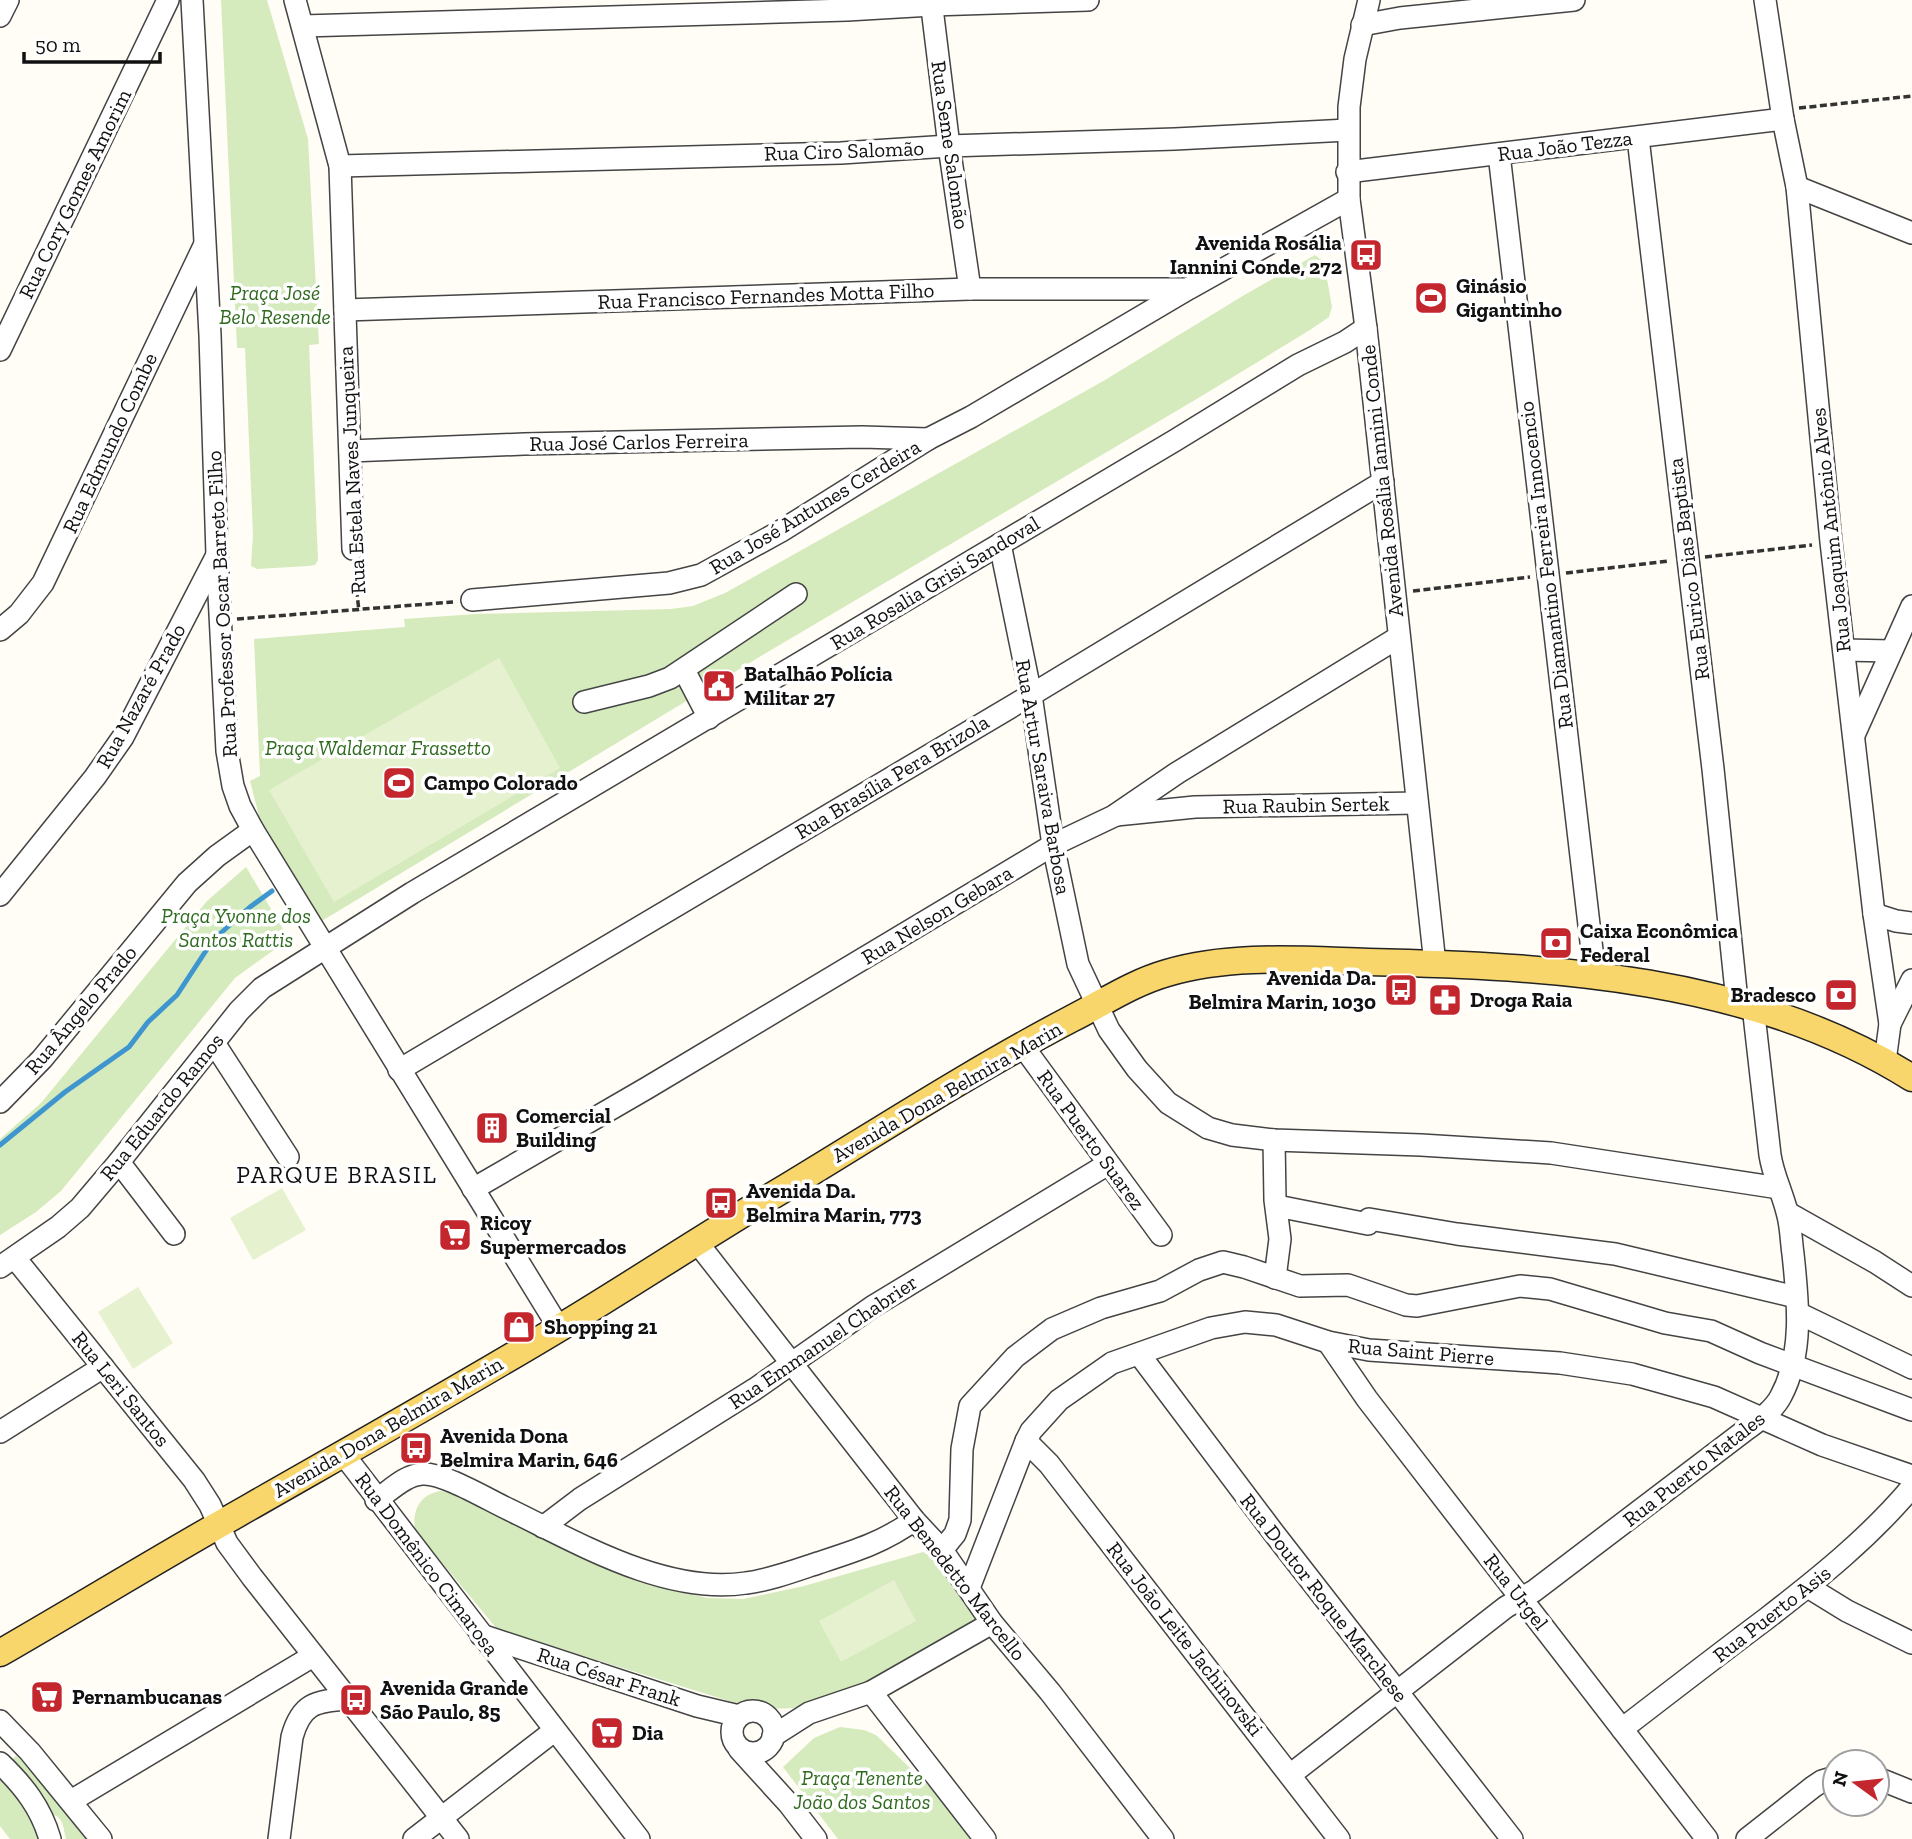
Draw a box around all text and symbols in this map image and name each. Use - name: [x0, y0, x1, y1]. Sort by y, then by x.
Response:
- scale bar: [24, 21, 161, 65]
- text: 50 m: [35, 32, 81, 57]
- street label: Rua Seme Salomão: [926, 59, 975, 231]
- street label: Rua Cory Gomes Amorim: [13, 85, 136, 303]
- street label: Rua João Tezza: [1496, 125, 1634, 166]
- street label: Rua Ciro Salomão: [764, 135, 924, 166]
- place label: Avenida Rosália Iannini Conde, 272: [1170, 230, 1342, 279]
- bus stop icon: Avenida Rosália Iannini Conde, 272: [1347, 236, 1385, 274]
- place label: Ginásio Gigantinho: [1456, 273, 1562, 322]
- street label: Rua Francisco Fernandes Motta Filho: [597, 277, 935, 314]
- sports icon: Ginásio Gigantinho: [1412, 279, 1450, 317]
- park label: Praça José Belo Resende: [219, 280, 331, 329]
- street label: Avenida Rosália Iannini Conde: [1355, 344, 1408, 618]
- street label: Rua Estela Naves Junqueira: [333, 345, 370, 595]
- street label: Rua Edmundo Combe: [57, 349, 162, 537]
- street label: Rua Diamantino Ferreira Innocencio: [1513, 400, 1578, 730]
- street label: Rua Joaquim Antônio Alves: [1805, 407, 1856, 654]
- street label: Rua José Carlos Ferreira: [529, 427, 749, 456]
- street label: Rua José Antunes Cerdeira: [705, 434, 925, 580]
- street label: Rua Professor Oscar Barreto Filho: [201, 450, 242, 758]
- street label: Rua Eurico Dias Baptista: [1662, 457, 1715, 682]
- street label: Rua Rosalia Grisi Sandoval: [826, 510, 1044, 655]
- street label: Rua Nazaré Prado: [90, 619, 191, 772]
- street label: Rua Artur Saraiva Barbosa: [1010, 657, 1077, 897]
- place label: Batalhão Polícia Militar 27: [744, 661, 893, 710]
- public building icon: Batalhão Polícia Militar 27: [700, 667, 738, 705]
- street label: Rua Brasília Pera Brizola: [790, 709, 993, 844]
- park label: Praça Waldemar Frassetto: [265, 735, 491, 760]
- sports icon: Campo Colorado: [380, 764, 418, 802]
- place label: Campo Colorado: [424, 770, 578, 795]
- street label: Rua Raubin Sertek: [1222, 791, 1390, 818]
- street label: Rua Nelson Gebara: [857, 860, 1017, 969]
- park label: Praça Yvonne dos Santos Rattis: [161, 903, 311, 952]
- place label: Caixa Econômica Federal: [1580, 918, 1739, 967]
- bank icon: Caixa Econômica Federal: [1537, 924, 1575, 962]
- street label: Rua Ângelo Prado: [19, 940, 142, 1079]
- place label: Avenida Da. Belmira Marin, 1030: [1189, 965, 1376, 1014]
- bus stop icon: Avenida Da. Belmira Marin, 1030: [1382, 971, 1420, 1009]
- bank icon: Bradesco: [1822, 976, 1860, 1014]
- pharmacy icon: Droga Raia: [1426, 981, 1464, 1019]
- place label: Bradesco: [1730, 982, 1816, 1007]
- place label: Droga Raia: [1470, 987, 1573, 1012]
- street label: Avenida Dona Belmira Marin: [828, 1016, 1066, 1168]
- street label: Rua Eduardo Ramos: [94, 1028, 229, 1185]
- street label: Rua Puerto Suarez: [1032, 1065, 1151, 1215]
- place label: Comercial Building: [516, 1103, 611, 1152]
- building icon: Comercial Building: [473, 1109, 511, 1147]
- district label: PARQUE BRASIL: [236, 1160, 438, 1189]
- place label: Avenida Da. Belmira Marin, 773: [746, 1178, 922, 1227]
- bus stop icon: Avenida Da. Belmira Marin, 773: [702, 1184, 740, 1222]
- place label: Ricoy Supermercados: [480, 1210, 627, 1259]
- supermarket icon: Ricoy Supermercados: [436, 1216, 474, 1254]
- street label: Rua Emmanuel Chabrier: [724, 1269, 922, 1414]
- shop icon: Shopping 21: [500, 1308, 538, 1346]
- place label: Shopping 21: [544, 1314, 658, 1339]
- street label: Rua Leri Santos: [67, 1326, 176, 1452]
- street label: Rua Saint Pierre: [1347, 1333, 1495, 1370]
- street label: Avenida Dona Belmira Marin: [269, 1351, 507, 1503]
- street label: Rua Puerto Natales: [1618, 1405, 1770, 1532]
- place label: Avenida Dona Belmira Marin, 646: [440, 1423, 618, 1472]
- bus stop icon: Avenida Dona Belmira Marin, 646: [397, 1429, 435, 1467]
- street label: Rua Domênico Cimarosa: [350, 1467, 504, 1660]
- street label: Rua Benedetto Marcello: [879, 1480, 1032, 1665]
- street label: Rua Doutor Roque Marchese: [1235, 1488, 1414, 1707]
- street label: Rua João Leite Jachinovski: [1102, 1537, 1269, 1741]
- street label: Rua Urgel: [1479, 1549, 1554, 1635]
- street label: Rua Puerto Asis: [1708, 1560, 1836, 1667]
- street label: Rua César Frank: [534, 1642, 684, 1712]
- place label: Avenida Grande São Paulo, 85: [380, 1675, 528, 1724]
- supermarket icon: Pernambucanas: [28, 1678, 66, 1716]
- bus stop icon: Avenida Grande São Paulo, 85: [337, 1681, 375, 1719]
- place label: Pernambucanas: [72, 1684, 223, 1709]
- supermarket icon: Dia: [588, 1714, 626, 1752]
- place label: Dia: [632, 1720, 664, 1745]
- north arrow: [1821, 1748, 1891, 1818]
- park label: Praça Tenente João dos Santos: [793, 1765, 930, 1814]
- text: N: [1827, 1769, 1853, 1789]

